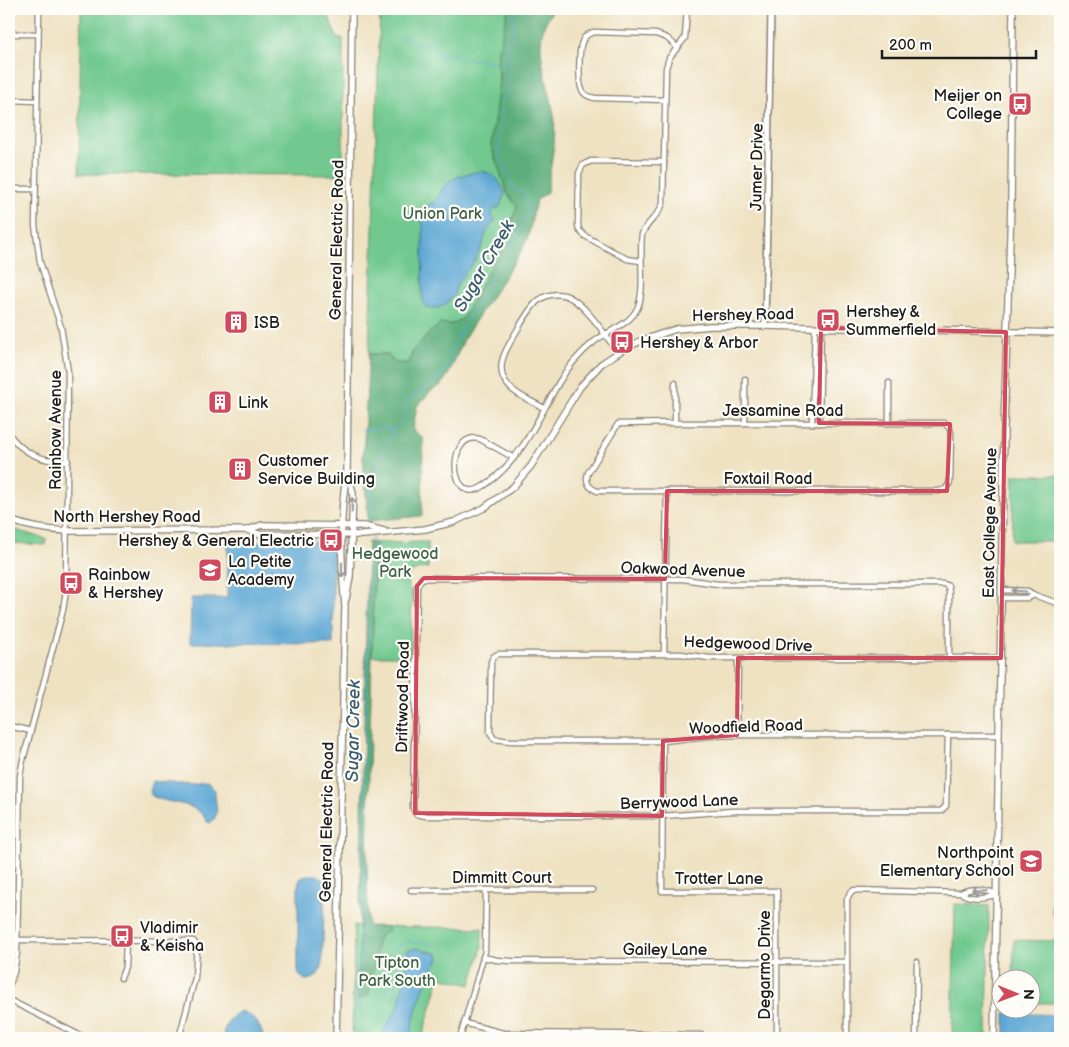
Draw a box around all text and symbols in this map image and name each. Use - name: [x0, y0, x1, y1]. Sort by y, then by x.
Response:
- scale bar: [882, 28, 1035, 60]
- text: 200 m: [889, 36, 932, 55]
- place label: Meijer on College: [933, 87, 1003, 124]
- bus stop icon: Meijer on College: [1007, 91, 1033, 117]
- street label: Jumer Drive: [747, 123, 768, 211]
- street label: General Electric Road: [327, 160, 348, 320]
- park label: Union Park: [402, 205, 482, 224]
- water label: Sugar Creek: [450, 216, 520, 316]
- place label: Hershey & Summerfield: [846, 303, 936, 340]
- street label: Hershey Road: [692, 305, 794, 326]
- bus stop icon: Hershey & Summerfield: [815, 307, 841, 333]
- building icon: ISB: [223, 309, 249, 335]
- place label: ISB: [254, 314, 280, 333]
- bus stop icon: Hershey & Arbor: [609, 329, 635, 355]
- place label: Hershey & Arbor: [640, 334, 758, 353]
- street label: Rainbow Avenue: [47, 369, 66, 490]
- building icon: Link: [207, 389, 233, 415]
- place label: Link: [238, 394, 268, 413]
- street label: Jessamine Road: [723, 402, 843, 421]
- street label: East College Avenue: [980, 447, 1001, 598]
- place label: Customer Service Building: [258, 452, 375, 489]
- building icon: Customer Service Building: [227, 456, 253, 482]
- street label: Foxtail Road: [724, 470, 812, 489]
- one-way arrow: [347, 497, 357, 514]
- street label: North Hershey Road: [53, 508, 201, 527]
- bus stop icon: Hershey & General Electric: [318, 527, 344, 553]
- place label: Hershey & General Electric: [118, 532, 314, 551]
- park label: Hedgewood Park: [351, 545, 439, 582]
- place label: La Petite Academy: [228, 553, 295, 590]
- school or university icon: La Petite Academy: [197, 557, 223, 583]
- street label: Oakwood Avenue: [620, 559, 746, 582]
- one-way arrow: [337, 562, 347, 578]
- place label: Rainbow & Hershey: [88, 566, 164, 603]
- bus stop icon: Rainbow & Hershey: [58, 570, 84, 596]
- one-way arrow: [1011, 586, 1027, 595]
- street label: Hedgewood Drive: [683, 633, 813, 656]
- street label: Driftwood Road: [393, 641, 414, 753]
- water label: Sugar Creek: [342, 678, 365, 782]
- street label: Woodfield Road: [689, 716, 803, 739]
- street label: General Electric Road: [317, 742, 338, 902]
- street label: Berrywood Lane: [619, 791, 739, 814]
- place label: Northpoint Elementary School: [880, 844, 1014, 881]
- school or university icon: Northpoint Elementary School: [1018, 848, 1044, 874]
- street label: Dimmitt Court: [452, 869, 552, 888]
- street label: Trotter Lane: [675, 870, 764, 889]
- one-way arrow: [971, 885, 988, 895]
- street label: Degarmo Drive: [756, 910, 775, 1020]
- place label: Vladimir & Keisha: [140, 919, 204, 956]
- bus stop icon: Vladimir & Keisha: [109, 923, 135, 949]
- street label: Gailey Lane: [623, 941, 708, 960]
- park label: Tipton Park South: [358, 954, 436, 991]
- north arrow: [992, 970, 1042, 1020]
- text: N: [1020, 989, 1037, 1000]

